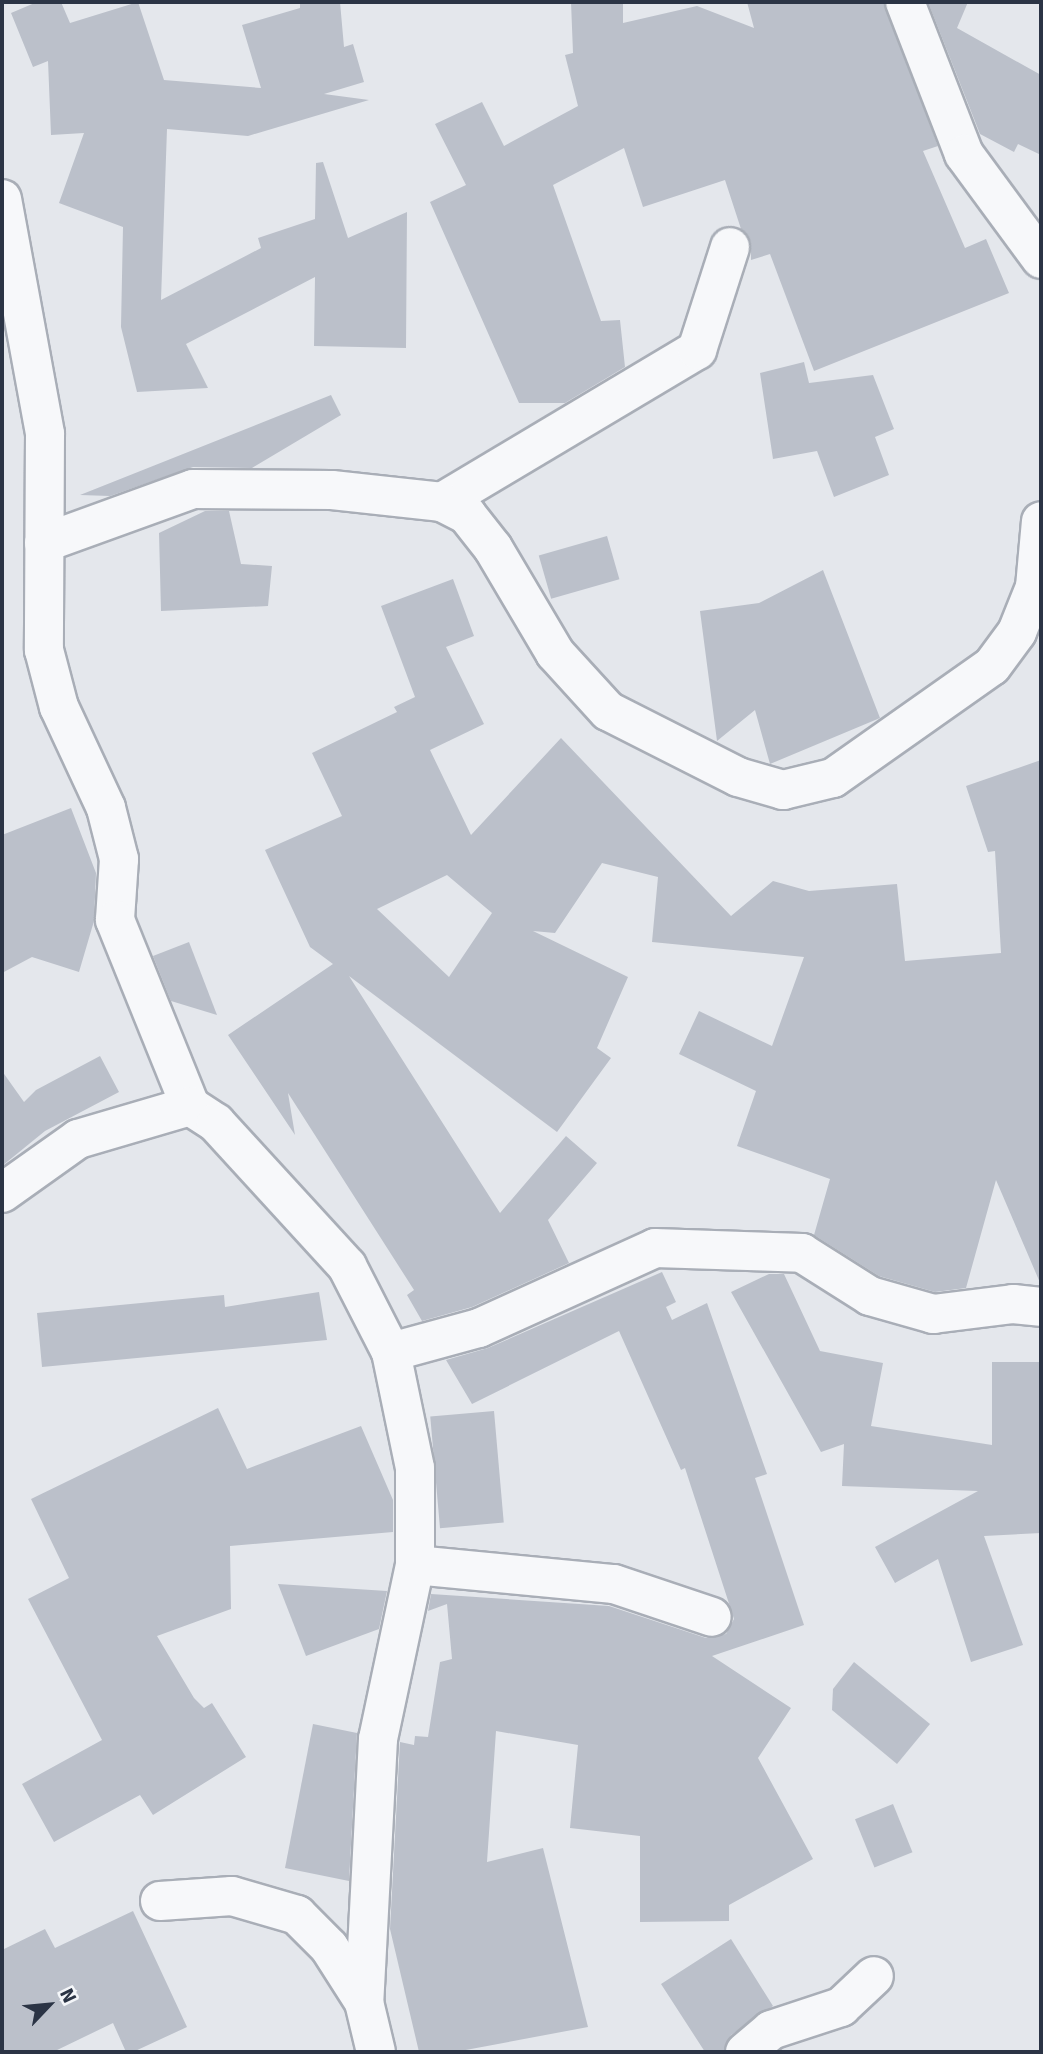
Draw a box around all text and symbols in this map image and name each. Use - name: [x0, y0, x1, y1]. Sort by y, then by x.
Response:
- north arrow: [14, 1970, 84, 2040]
- text: N: [54, 1985, 82, 2007]

